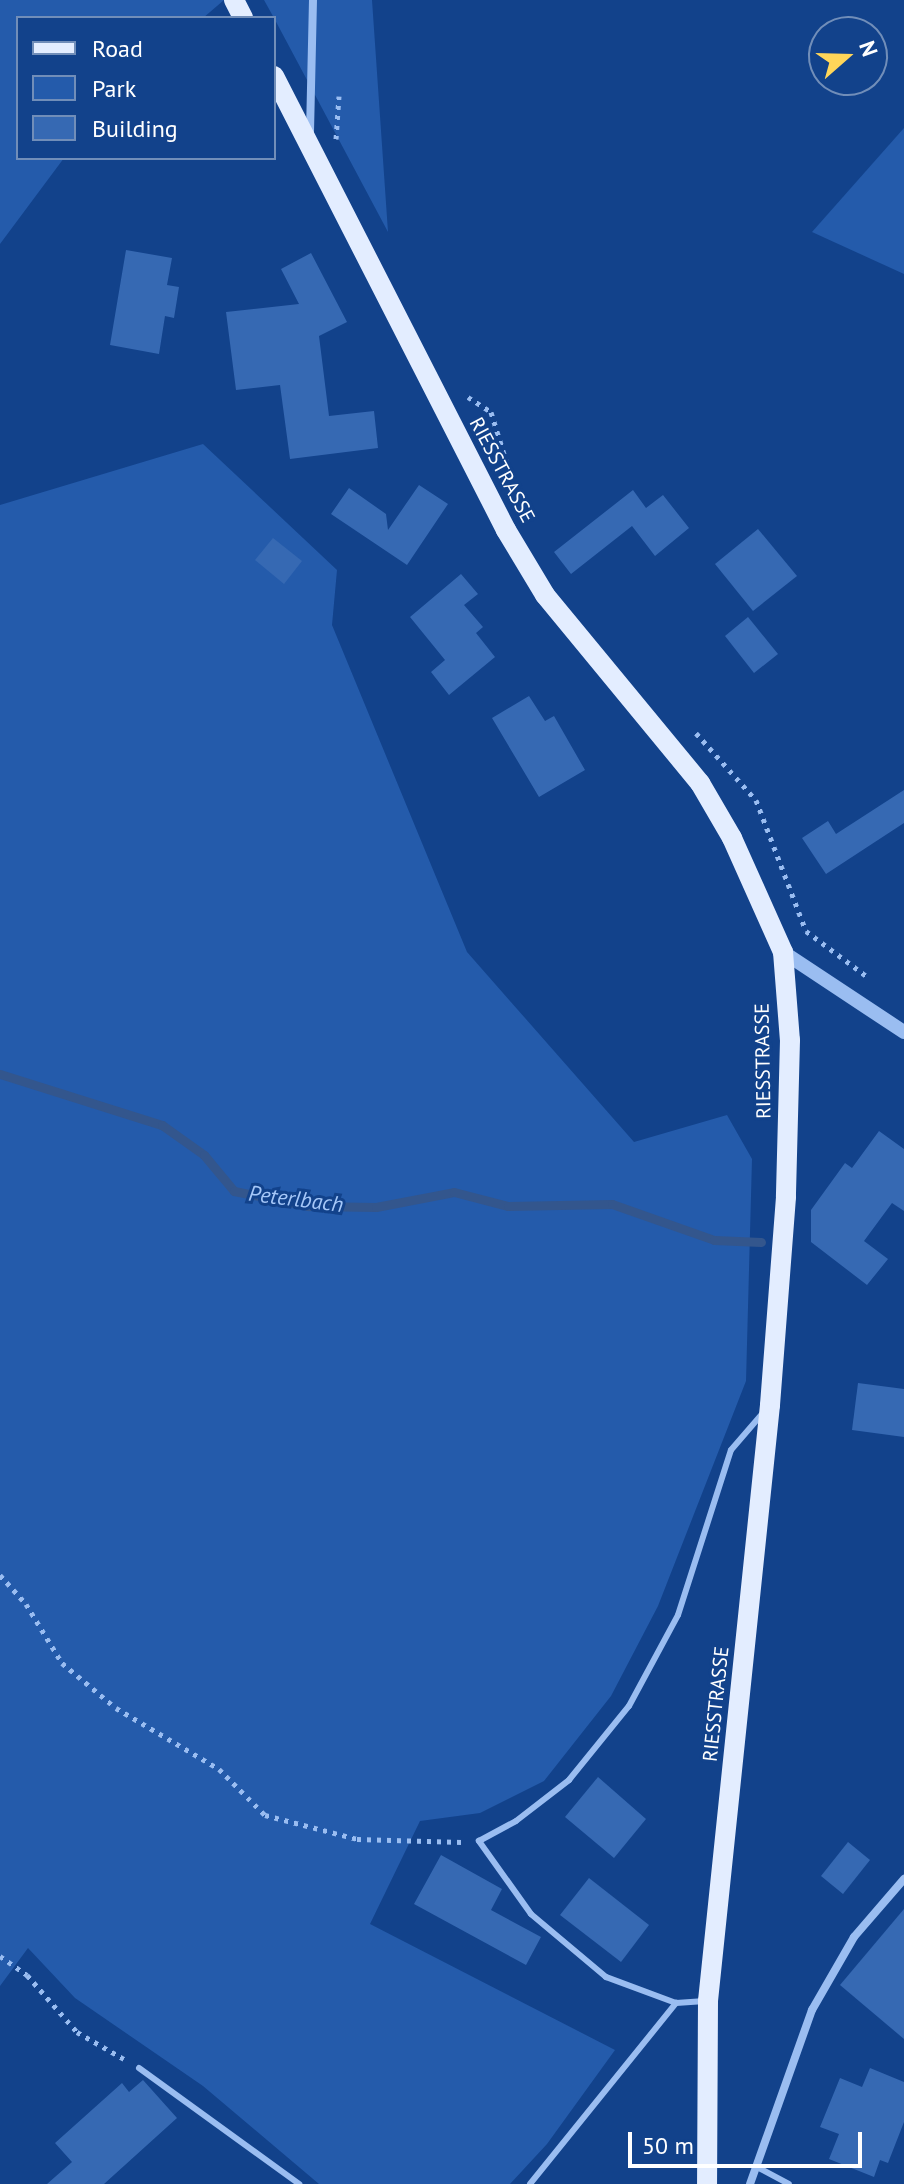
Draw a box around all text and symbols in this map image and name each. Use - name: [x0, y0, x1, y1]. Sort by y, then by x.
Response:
- legend: [16, 16, 276, 160]
- north arrow: [808, 16, 888, 96]
- text: Road: [92, 33, 143, 64]
- text: N: [853, 37, 884, 60]
- text: Park: [92, 73, 136, 104]
- text: Building: [92, 113, 178, 144]
- street label: RIESSTRASSE: [464, 413, 540, 527]
- street label: RIESSTRASSE: [750, 1003, 776, 1119]
- water label: Peterlbach: [247, 1180, 345, 1218]
- street label: RIESSTRASSE: [698, 1645, 734, 1763]
- scale bar: [632, 2116, 866, 2166]
- text: 50 m: [642, 2130, 694, 2161]

